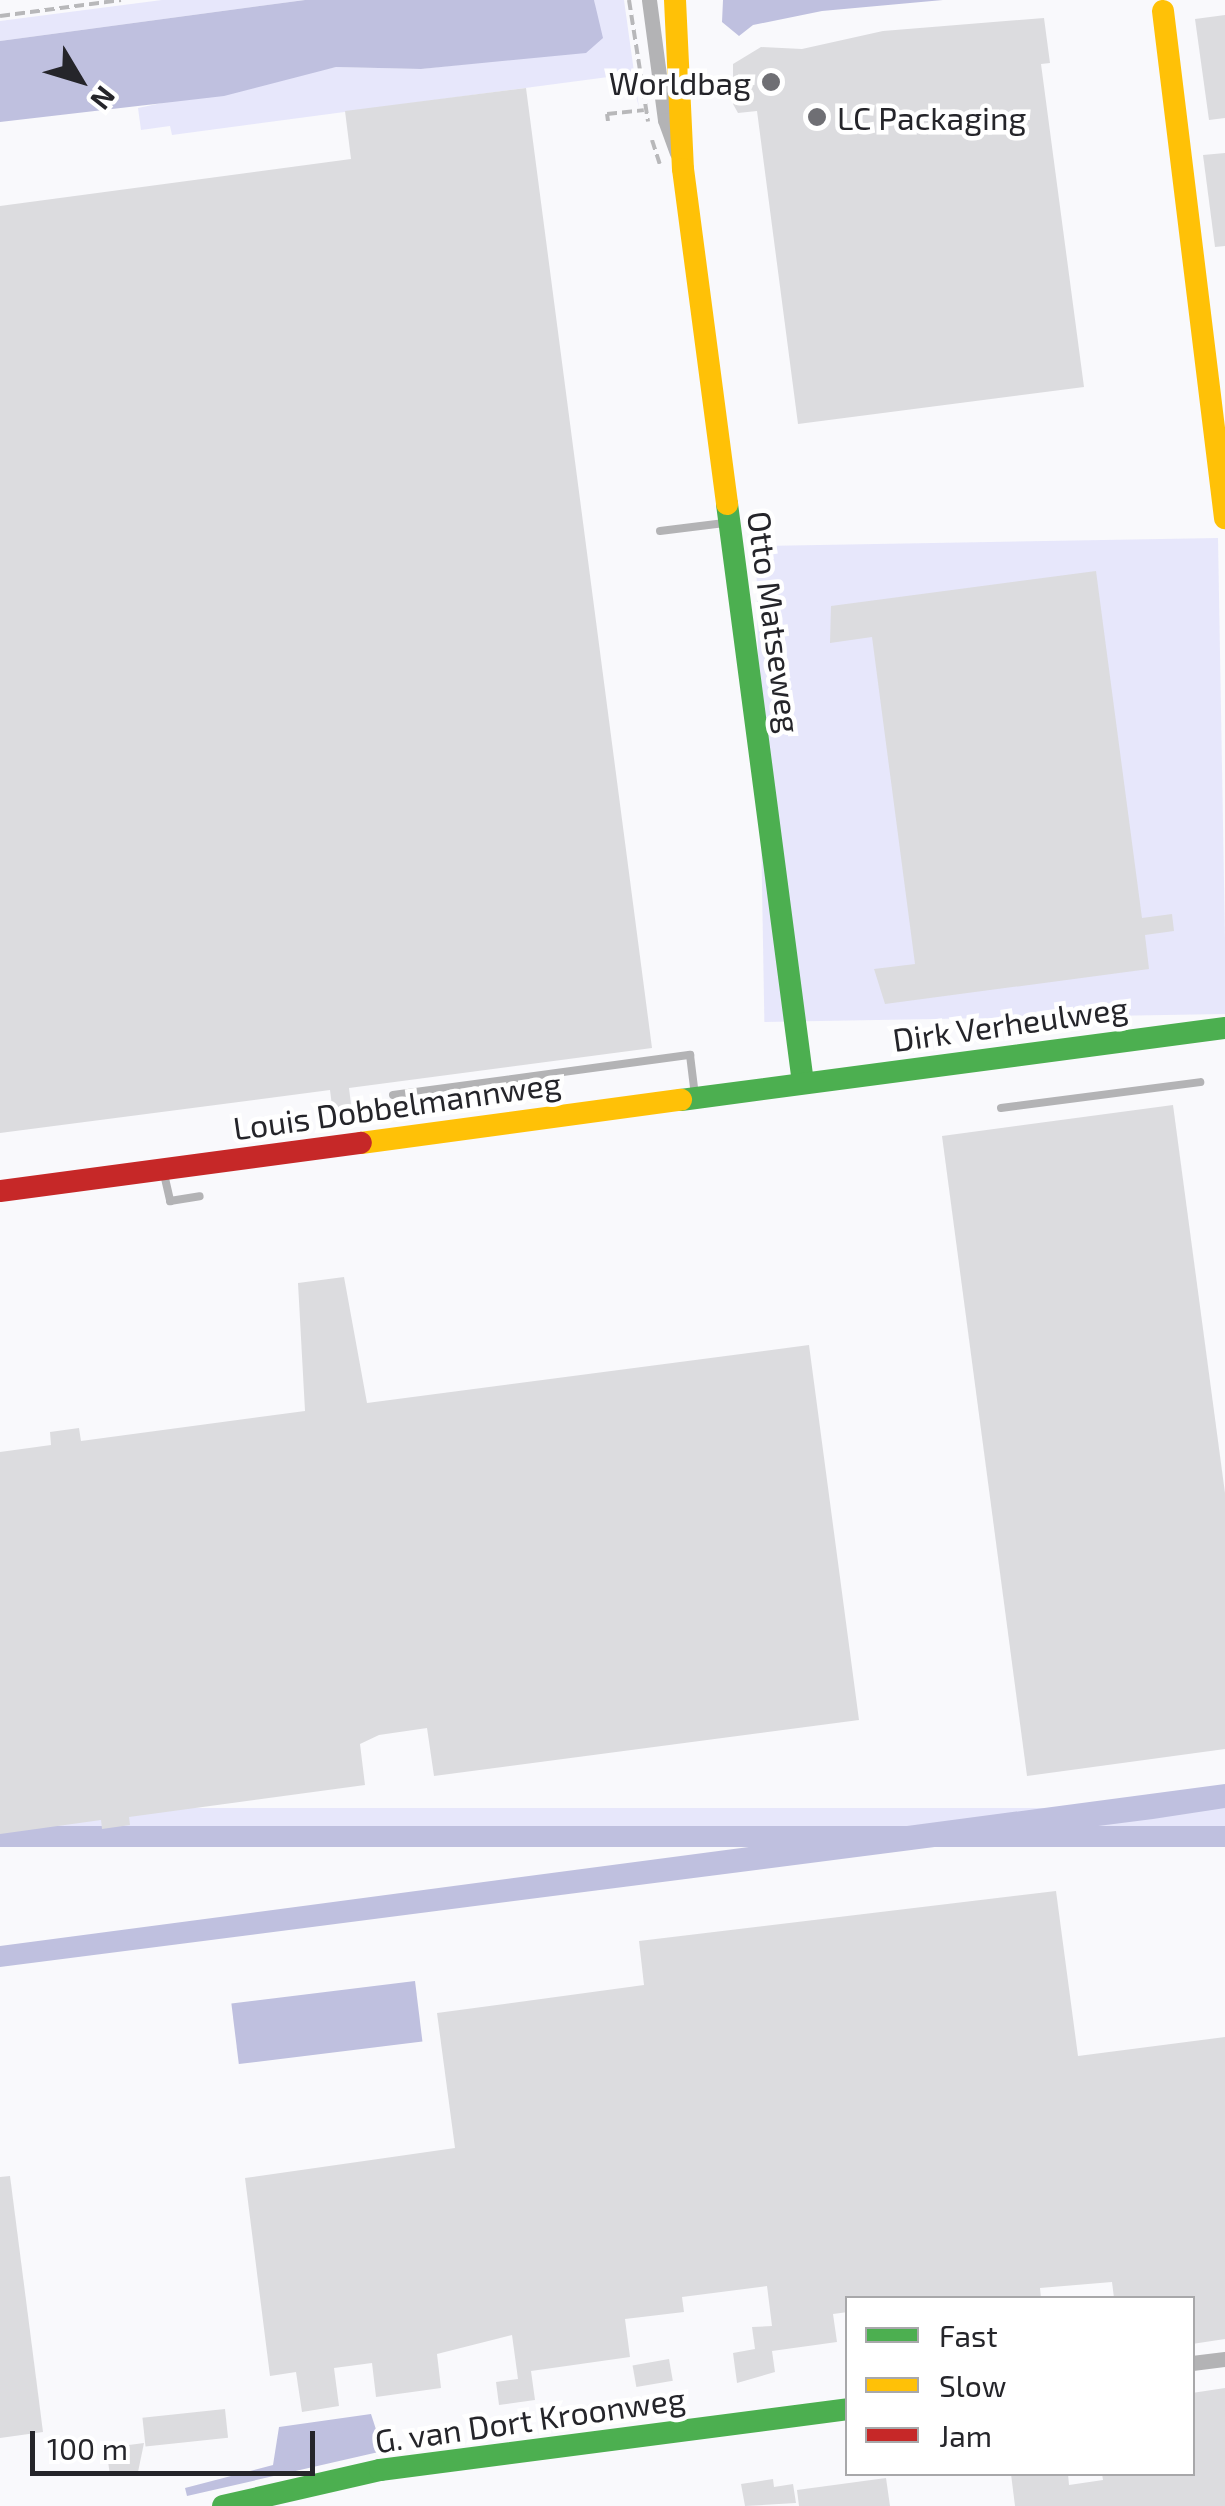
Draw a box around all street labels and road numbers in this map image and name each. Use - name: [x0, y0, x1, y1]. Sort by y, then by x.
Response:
- street label: Otto Matseweg: [740, 509, 810, 735]
- street label: Dirk Verheulweg: [889, 987, 1131, 1059]
- street label: Louis Dobbelmannweg: [231, 1063, 563, 1147]
- street label: G. van Dort Kroonweg: [372, 2378, 688, 2460]

